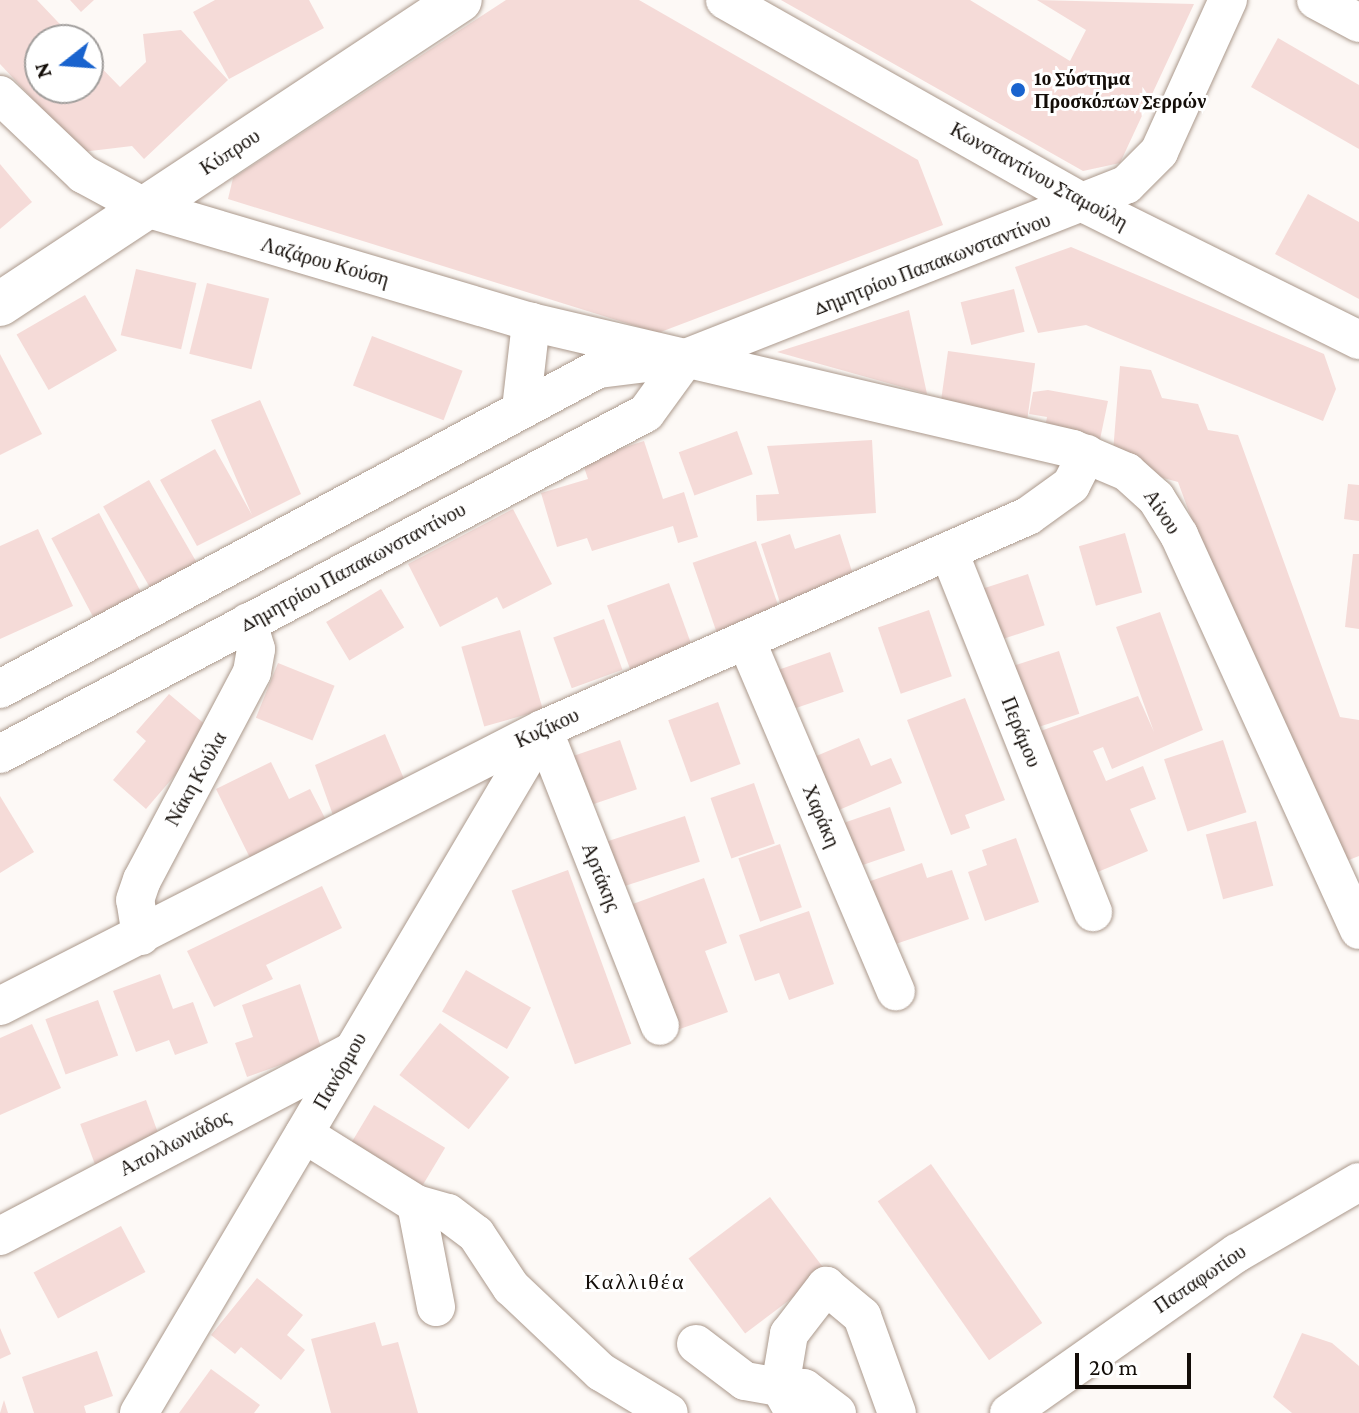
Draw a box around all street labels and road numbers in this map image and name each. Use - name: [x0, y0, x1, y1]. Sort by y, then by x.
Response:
- street label: Κωνσταντίνου Σταμούλη: [946, 117, 1132, 235]
- street label: Κύπρου: [196, 124, 264, 180]
- street label: Δημητρίου Παπακωνσταντίνου: [810, 208, 1054, 320]
- street label: Λαζάρου Κούση: [258, 232, 392, 292]
- street label: Αίνου: [1138, 485, 1186, 539]
- street label: Δημητρίου Παπακωνσταντίνου: [236, 497, 470, 637]
- street label: Περάμου: [996, 693, 1046, 771]
- street label: Κυζίκου: [511, 703, 583, 753]
- street label: Νάκη Κούλα: [160, 728, 232, 830]
- street label: Χαράκη: [797, 781, 845, 851]
- street label: Αρτάκης: [577, 839, 625, 915]
- street label: Πανόρμου: [308, 1028, 372, 1114]
- street label: Απολλωνιάδος: [115, 1105, 235, 1181]
- street label: Παπαφωτίου: [1149, 1239, 1251, 1319]

